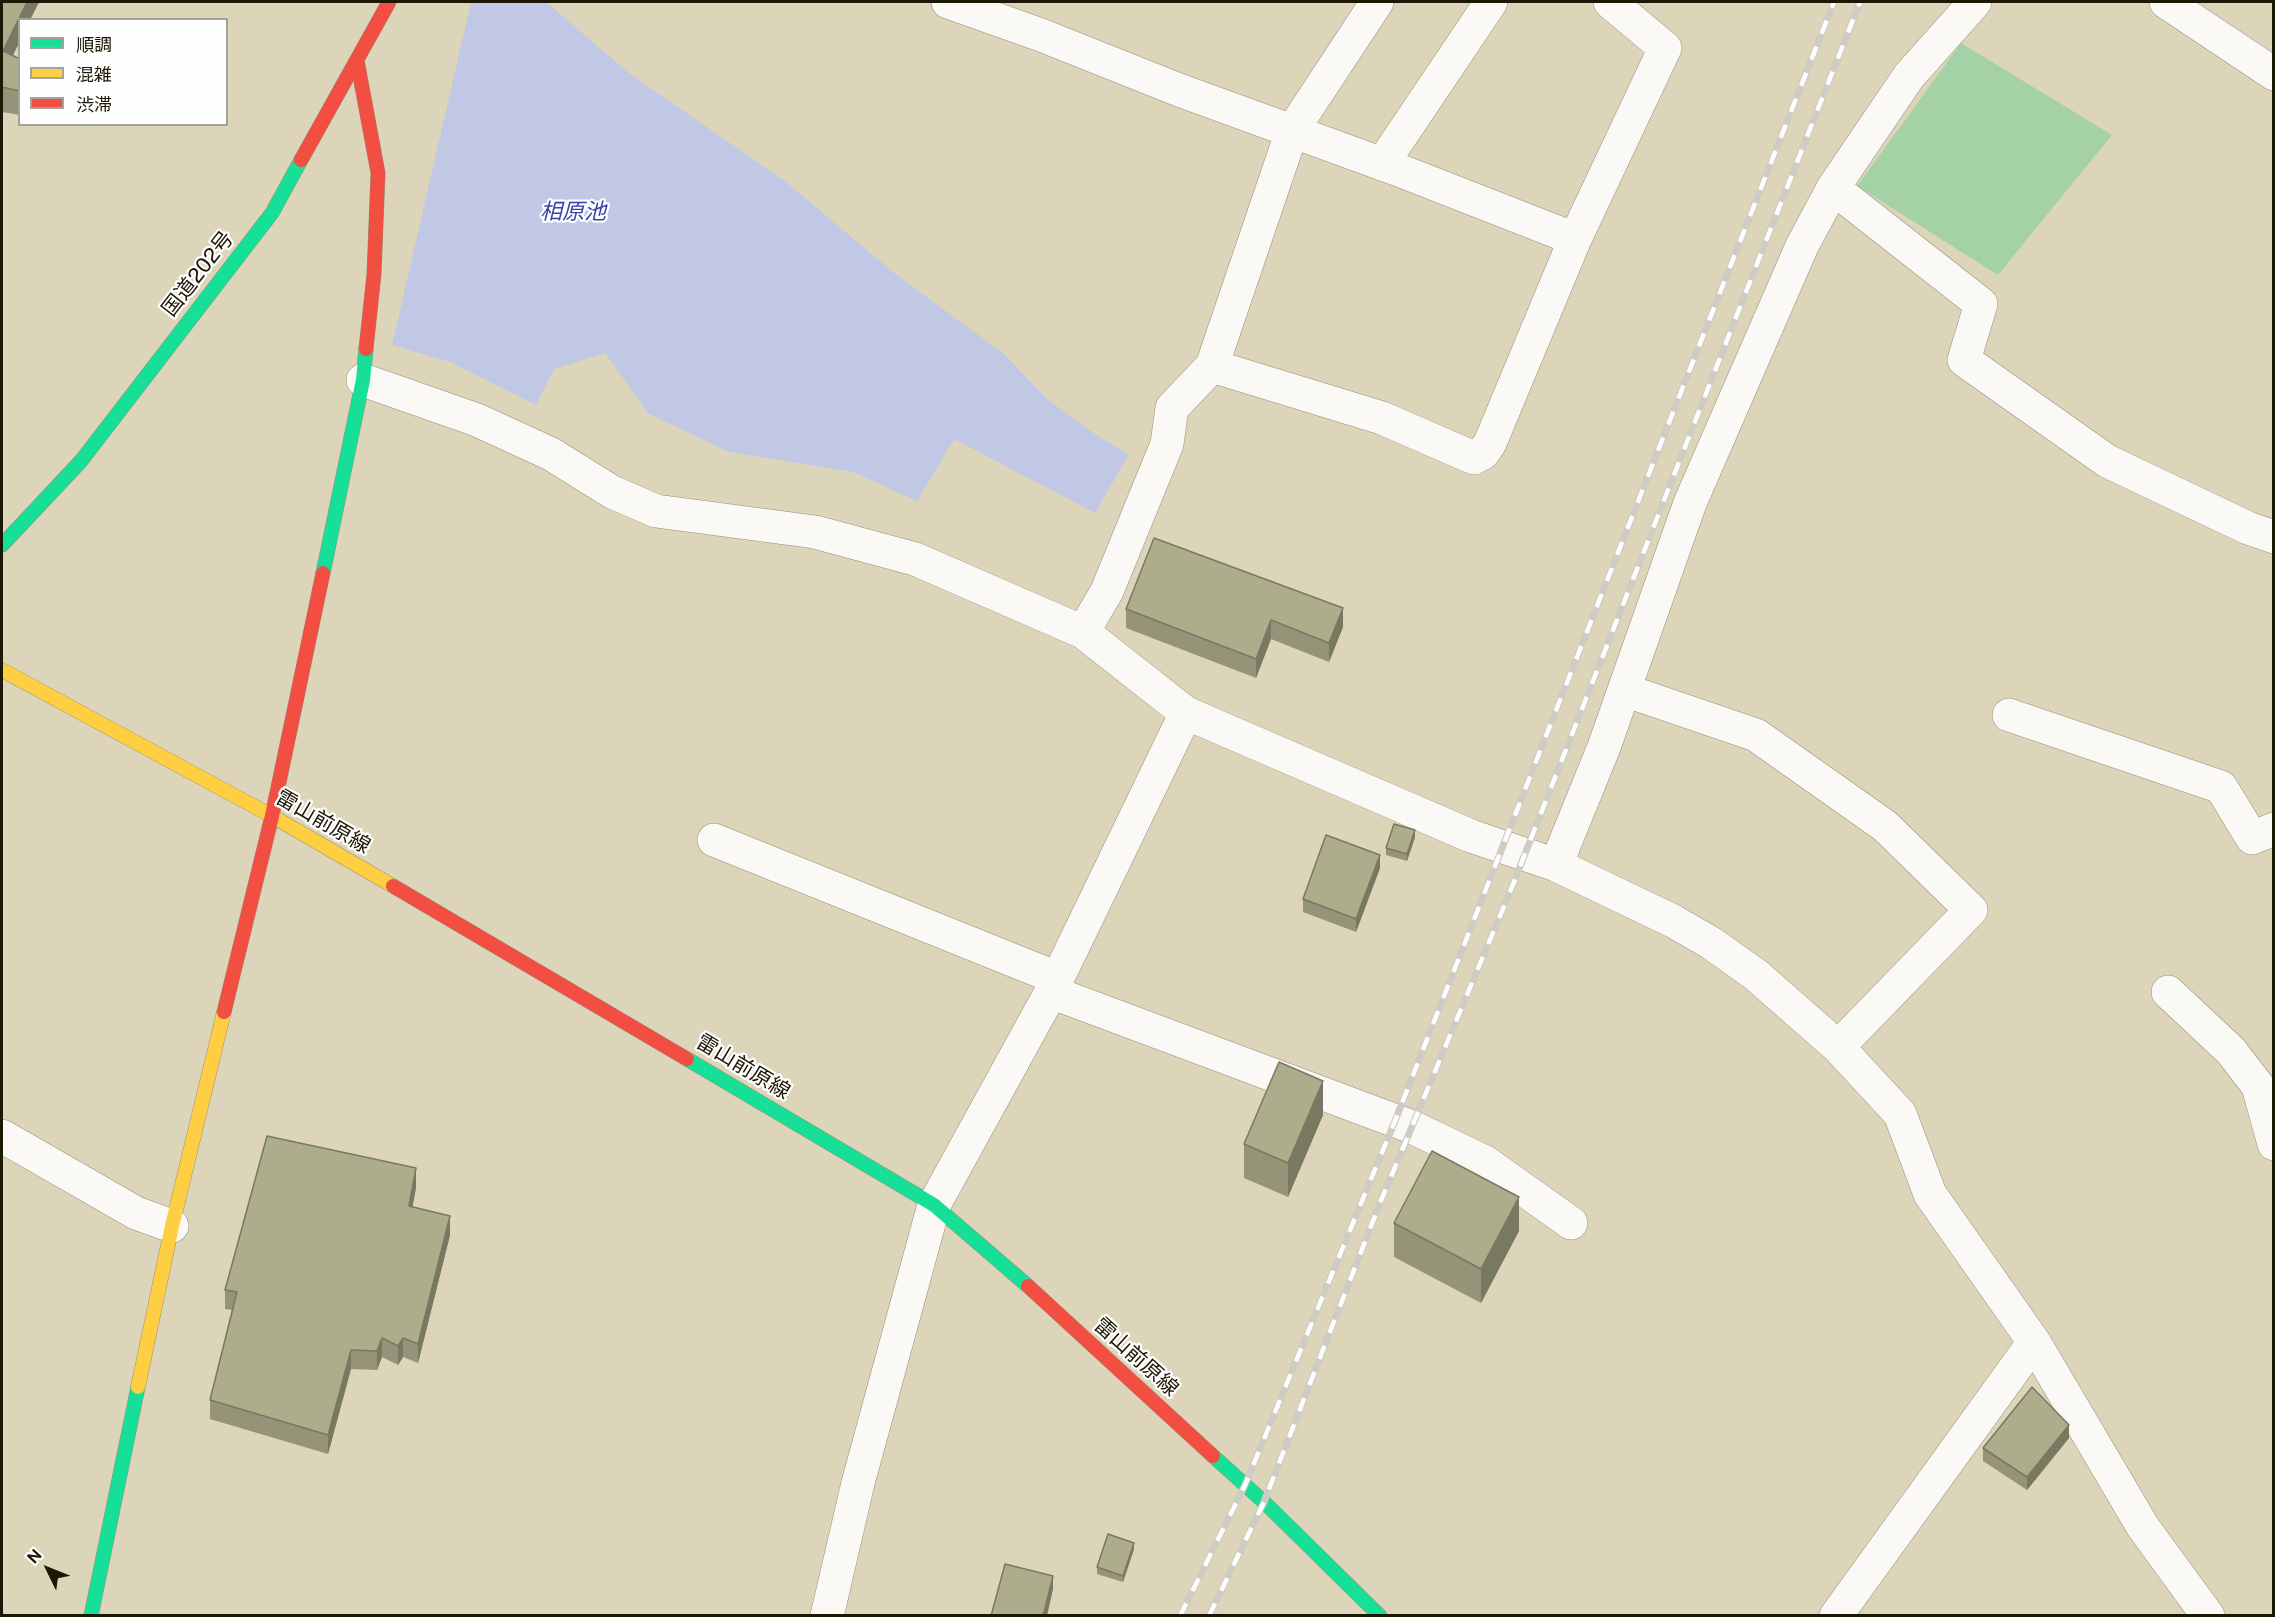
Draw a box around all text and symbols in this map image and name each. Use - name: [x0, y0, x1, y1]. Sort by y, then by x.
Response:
- legend: [18, 18, 228, 126]
- text: 順調: [76, 34, 112, 55]
- text: 混雑: [76, 64, 112, 85]
- text: 渋滞: [76, 94, 112, 115]
- water label: 相原池: [540, 199, 606, 225]
- street label: 国道202号: [157, 226, 239, 322]
- street label: 雷山前原線: [271, 785, 375, 859]
- street label: 雷山前原線: [692, 1029, 794, 1105]
- street label: 雷山前原線: [1089, 1313, 1183, 1401]
- north arrow: [18, 1539, 78, 1599]
- text: N: [23, 1545, 46, 1567]

